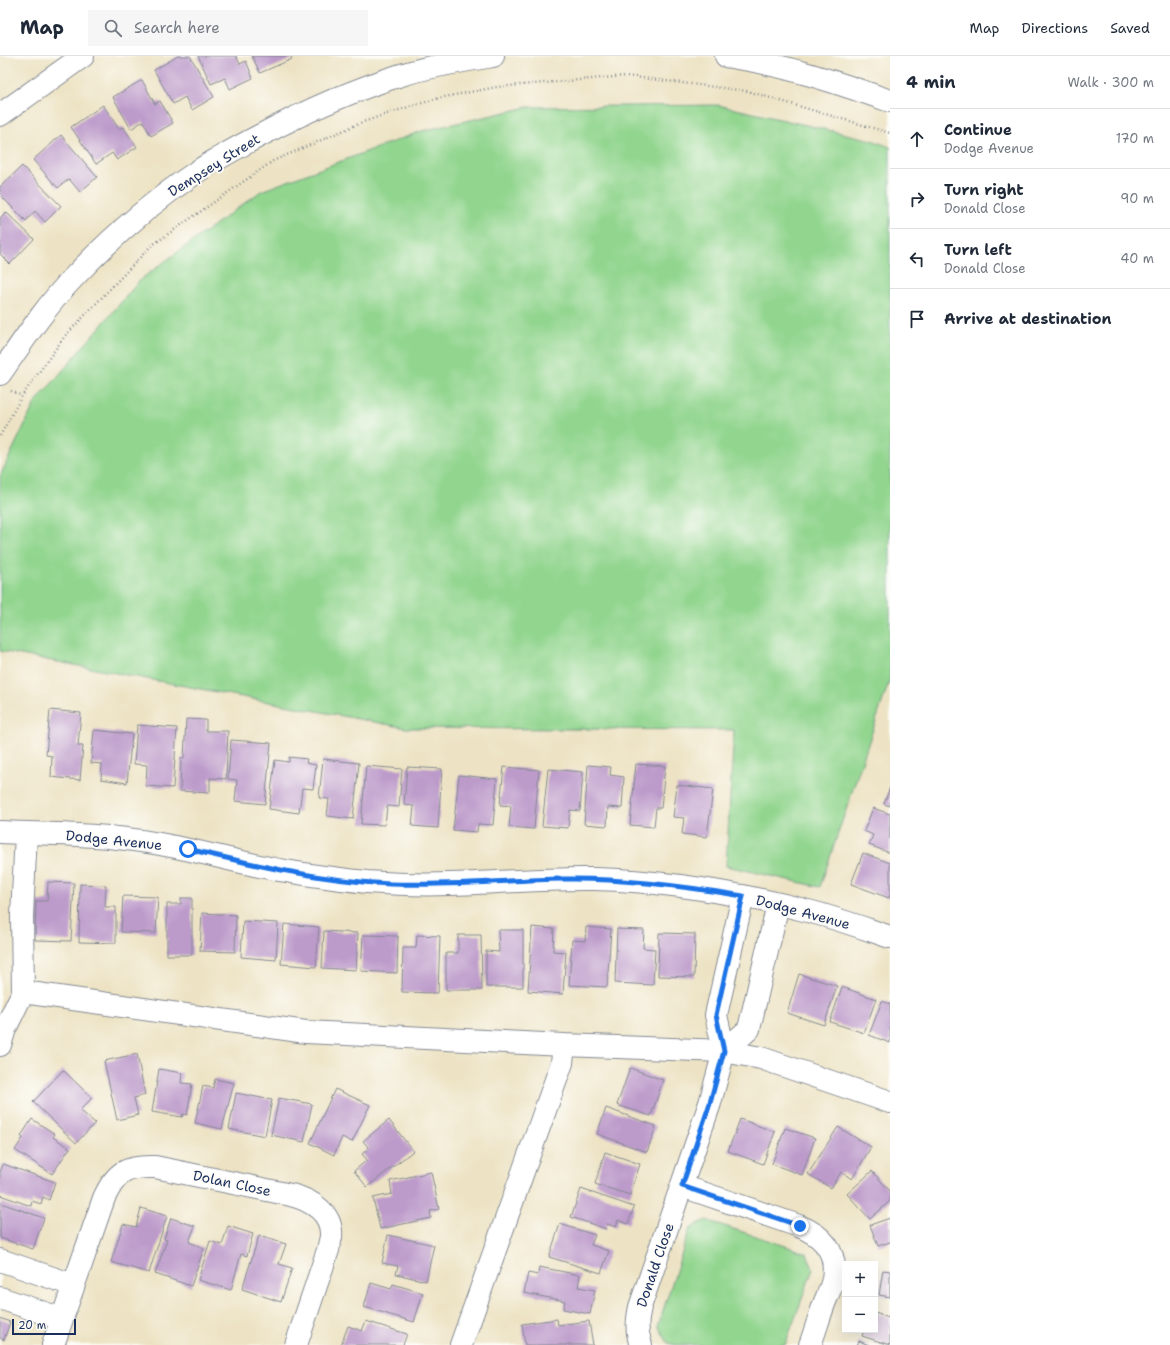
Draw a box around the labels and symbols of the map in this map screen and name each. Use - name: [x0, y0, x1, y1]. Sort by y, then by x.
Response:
- street label: Dempsey Street: [165, 130, 263, 200]
- street label: Dodge Avenue: [65, 826, 163, 854]
- route start: [179, 840, 197, 858]
- street label: Dodge Avenue: [754, 891, 852, 933]
- street label: Dolan Close: [191, 1166, 273, 1200]
- route end: [791, 1217, 809, 1235]
- street label: Donald Close: [632, 1220, 678, 1309]
- scale bar: [12, 1317, 76, 1336]

